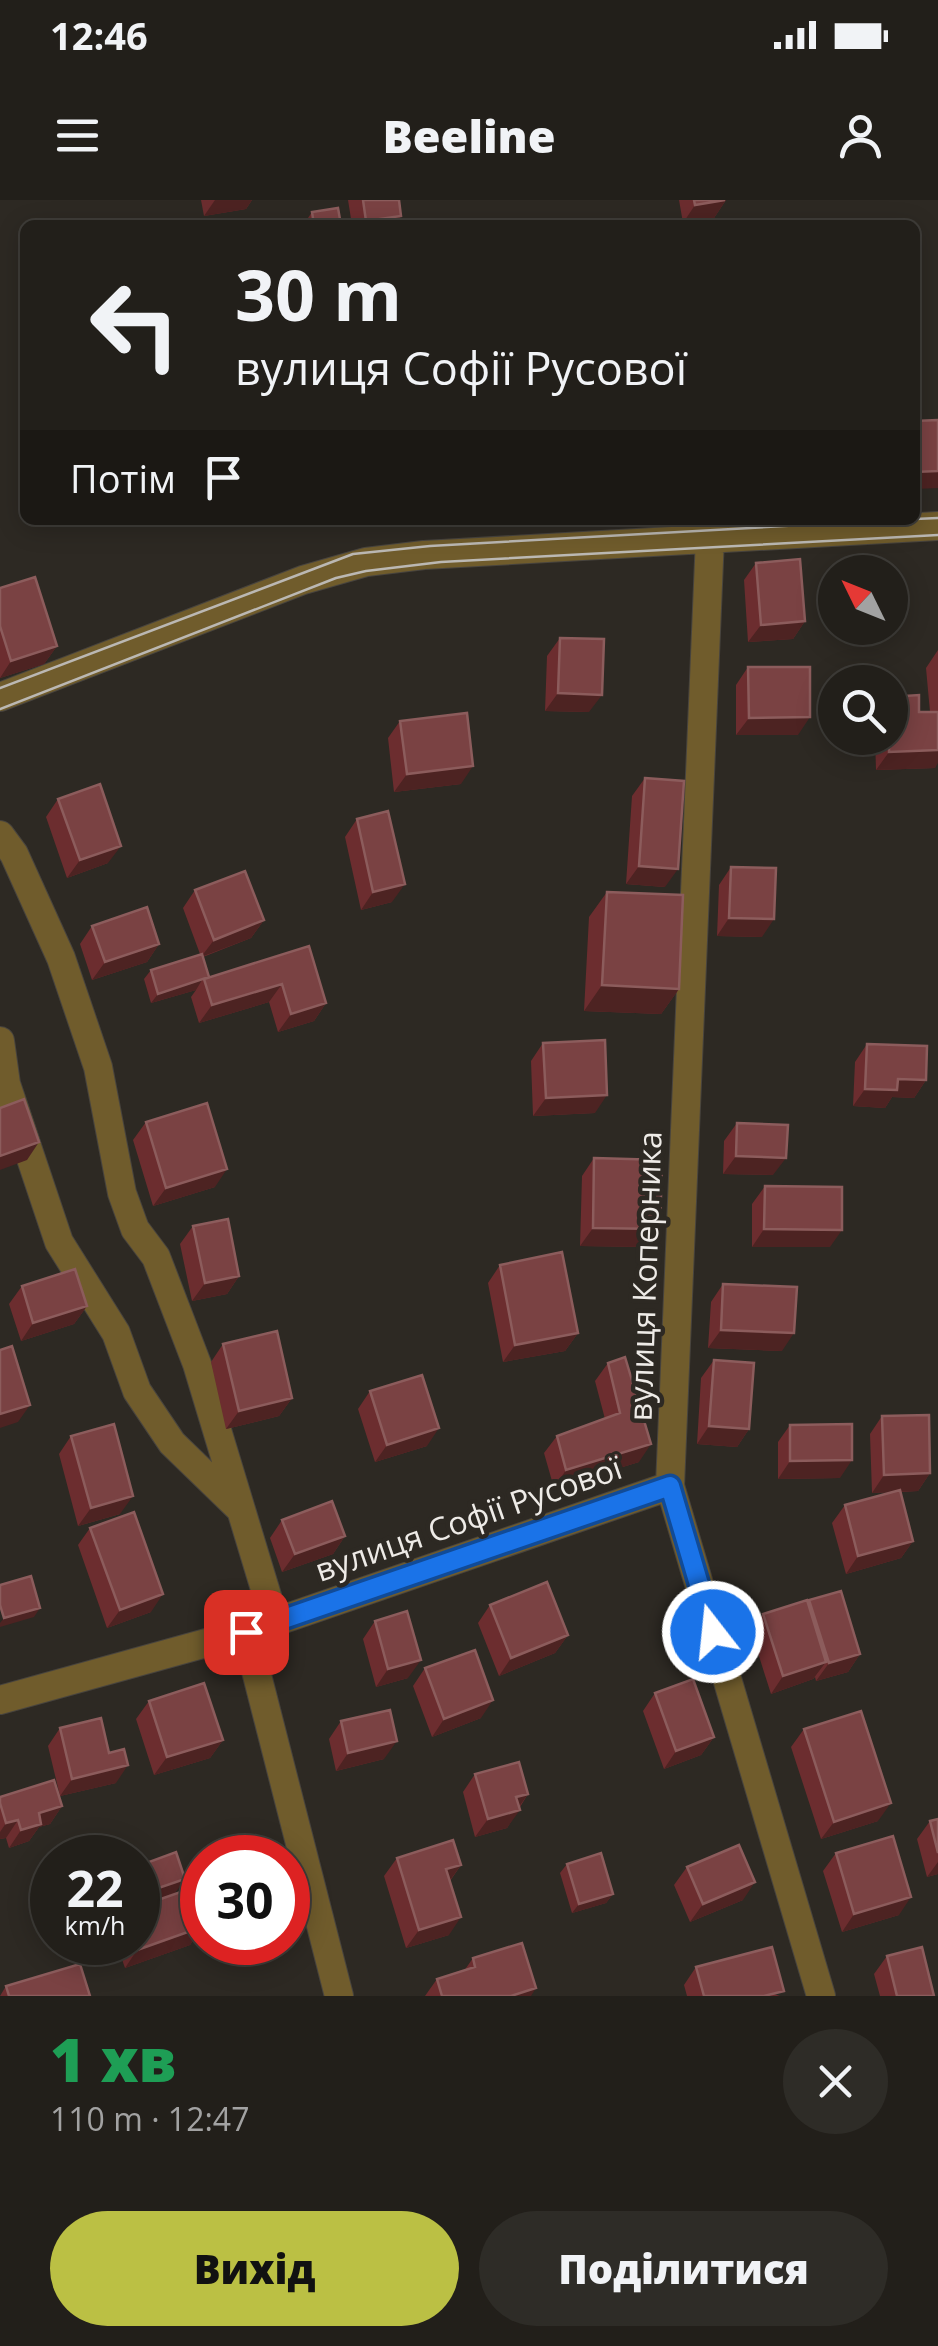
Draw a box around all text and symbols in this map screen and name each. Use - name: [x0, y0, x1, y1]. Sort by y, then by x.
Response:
- text: 12:46: [50, 9, 148, 61]
- text: Beeline: [382, 105, 556, 166]
- icon: menu: [50, 108, 105, 163]
- icon: person: [833, 108, 888, 163]
- text: 30 m: [235, 246, 402, 342]
- icon: left: [70, 260, 200, 390]
- text: вулиця Софії Русової: [235, 337, 687, 398]
- icon: arrive: [196, 450, 251, 505]
- text: Потім: [70, 452, 176, 504]
- north arrow: [818, 555, 908, 645]
- map controls: [818, 555, 908, 755]
- button: search: [818, 665, 908, 755]
- street label: вулиця Коперника: [617, 1130, 671, 1422]
- street label: вулиця Софії Русової: [309, 1445, 628, 1591]
- position arrow: [661, 1580, 765, 1684]
- pin: [204, 1590, 289, 1675]
- icon: arrive: [219, 1605, 274, 1660]
- speed limit sign: 30: [180, 1835, 310, 1965]
- text: 22: [66, 1854, 124, 1922]
- text: km/h: [65, 1908, 125, 1942]
- text: 1 хв: [50, 2018, 176, 2100]
- button: close: [783, 2029, 888, 2134]
- text: 110 m · 12:47: [50, 2097, 249, 2140]
- button: Вихід: [50, 2211, 459, 2326]
- button: Поділитися: [479, 2211, 888, 2326]

